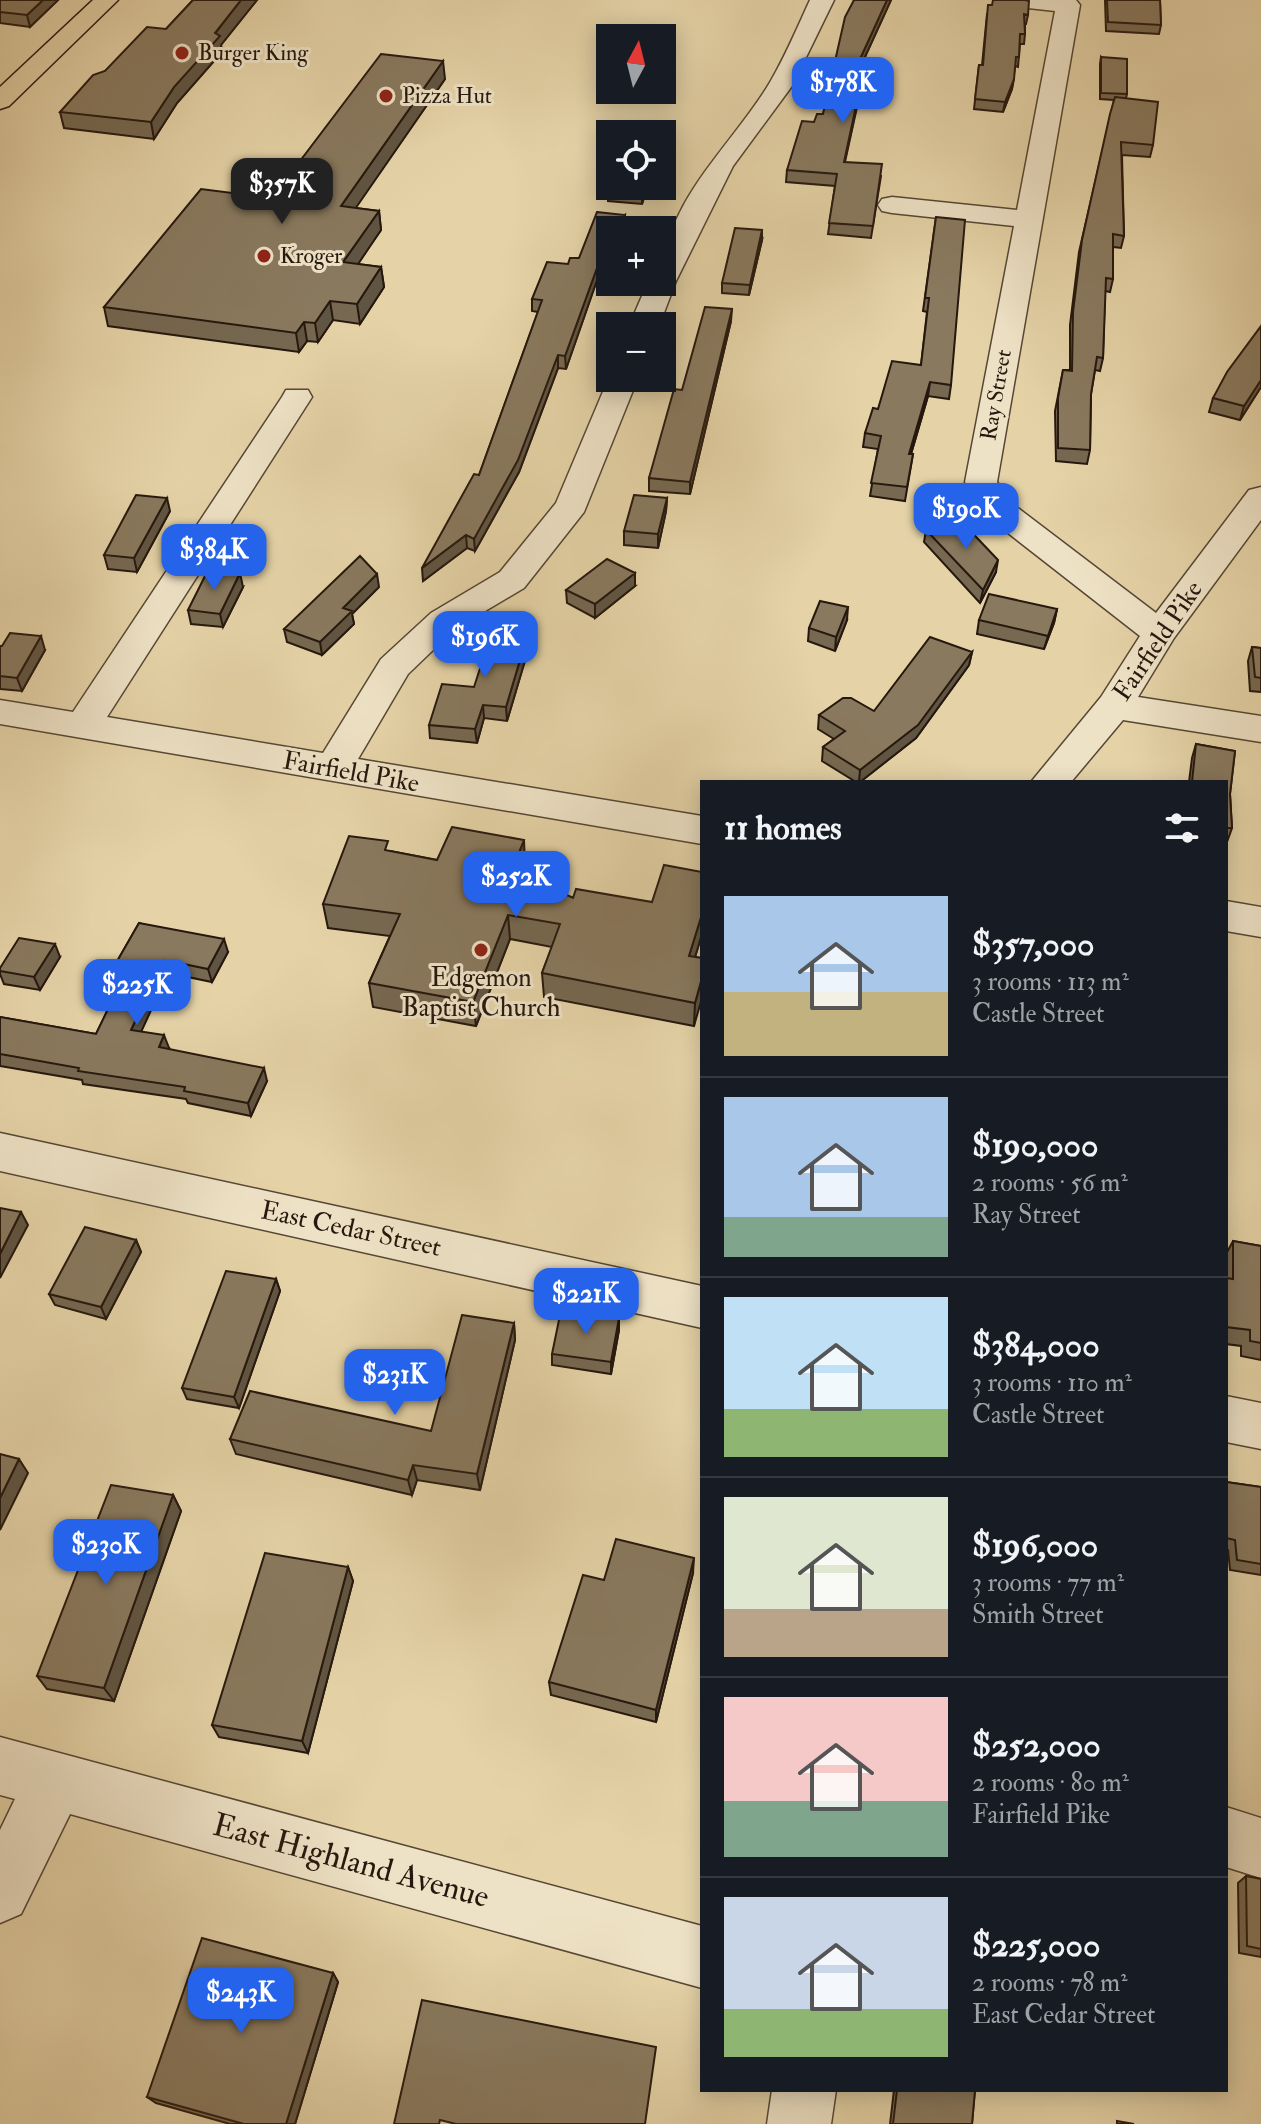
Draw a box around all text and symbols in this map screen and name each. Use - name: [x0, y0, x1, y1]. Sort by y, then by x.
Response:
- north arrow: [596, 24, 676, 104]
- map controls: [596, 24, 676, 392]
- place label: Burger King: [198, 39, 309, 67]
- marker: Burger King: [173, 44, 191, 62]
- pin: $178K: [787, 57, 899, 125]
- text: $178K: [810, 67, 876, 99]
- place label: Pizza Hut: [402, 82, 492, 110]
- marker: Pizza Hut: [377, 87, 395, 105]
- button: locate: [596, 120, 676, 200]
- pin: $357K: [226, 158, 338, 226]
- text: $357K: [249, 168, 315, 200]
- button: +: [596, 216, 676, 296]
- place label: Kroger: [280, 242, 343, 270]
- marker: Kroger: [255, 247, 273, 265]
- button: −: [596, 312, 676, 392]
- street label: Ray Street: [974, 347, 1018, 443]
- pin: $190K: [910, 483, 1022, 551]
- text: $190K: [932, 493, 1000, 525]
- pin: $384K: [158, 524, 270, 592]
- text: $384K: [179, 534, 249, 566]
- street label: Fairfield Pike: [1106, 575, 1210, 707]
- pin: $196K: [429, 611, 541, 679]
- text: $196K: [451, 621, 519, 653]
- street label: Fairfield Pike: [280, 744, 422, 800]
- icon: filters: [1160, 806, 1204, 850]
- text: 11 homes: [724, 807, 842, 850]
- pin: $252K: [460, 851, 572, 919]
- text: $252K: [481, 861, 551, 893]
- text: $357,000: [972, 923, 1095, 966]
- icon: home: [788, 928, 884, 1024]
- marker: Edgemon Baptist Church: [472, 941, 490, 959]
- pin: $225K: [81, 959, 193, 1027]
- place label: Edgemon Baptist Church: [402, 962, 561, 1025]
- text: 3 rooms · 113 m²: [972, 966, 1129, 998]
- text: $225K: [102, 969, 172, 1001]
- text: Castle Street: [972, 998, 1105, 1030]
- text: $190,000: [972, 1124, 1098, 1167]
- icon: home: [788, 1129, 884, 1225]
- text: 2 rooms · 56 m²: [972, 1167, 1128, 1199]
- street label: East Cedar Street: [258, 1194, 444, 1264]
- text: Ray Street: [972, 1199, 1081, 1231]
- pin: $221K: [530, 1268, 642, 1336]
- text: $221K: [552, 1278, 620, 1310]
- text: $384,000: [972, 1324, 1100, 1367]
- icon: home: [788, 1329, 884, 1425]
- pin: $231K: [339, 1349, 451, 1417]
- text: $231K: [362, 1359, 428, 1391]
- text: 3 rooms · 110 m²: [972, 1367, 1132, 1399]
- text: Castle Street: [972, 1399, 1105, 1431]
- pin: $230K: [50, 1519, 162, 1587]
- text: $196,000: [972, 1524, 1098, 1567]
- text: $230K: [71, 1529, 141, 1561]
- icon: home: [788, 1529, 884, 1625]
- text: 3 rooms · 77 m²: [972, 1567, 1124, 1599]
- text: Smith Street: [972, 1599, 1104, 1631]
- text: $252,000: [972, 1724, 1101, 1767]
- icon: home: [788, 1729, 884, 1825]
- text: 2 rooms · 80 m²: [972, 1767, 1129, 1799]
- text: Fairfield Pike: [972, 1799, 1110, 1831]
- street label: East Highland Avenue: [208, 1805, 494, 1917]
- text: $225,000: [972, 1924, 1100, 1967]
- icon: home: [788, 1929, 884, 2025]
- pin: $243K: [185, 1967, 297, 2035]
- text: 2 rooms · 78 m²: [972, 1967, 1128, 1999]
- text: $243K: [206, 1977, 276, 2009]
- text: East Cedar Street: [972, 1999, 1155, 2031]

